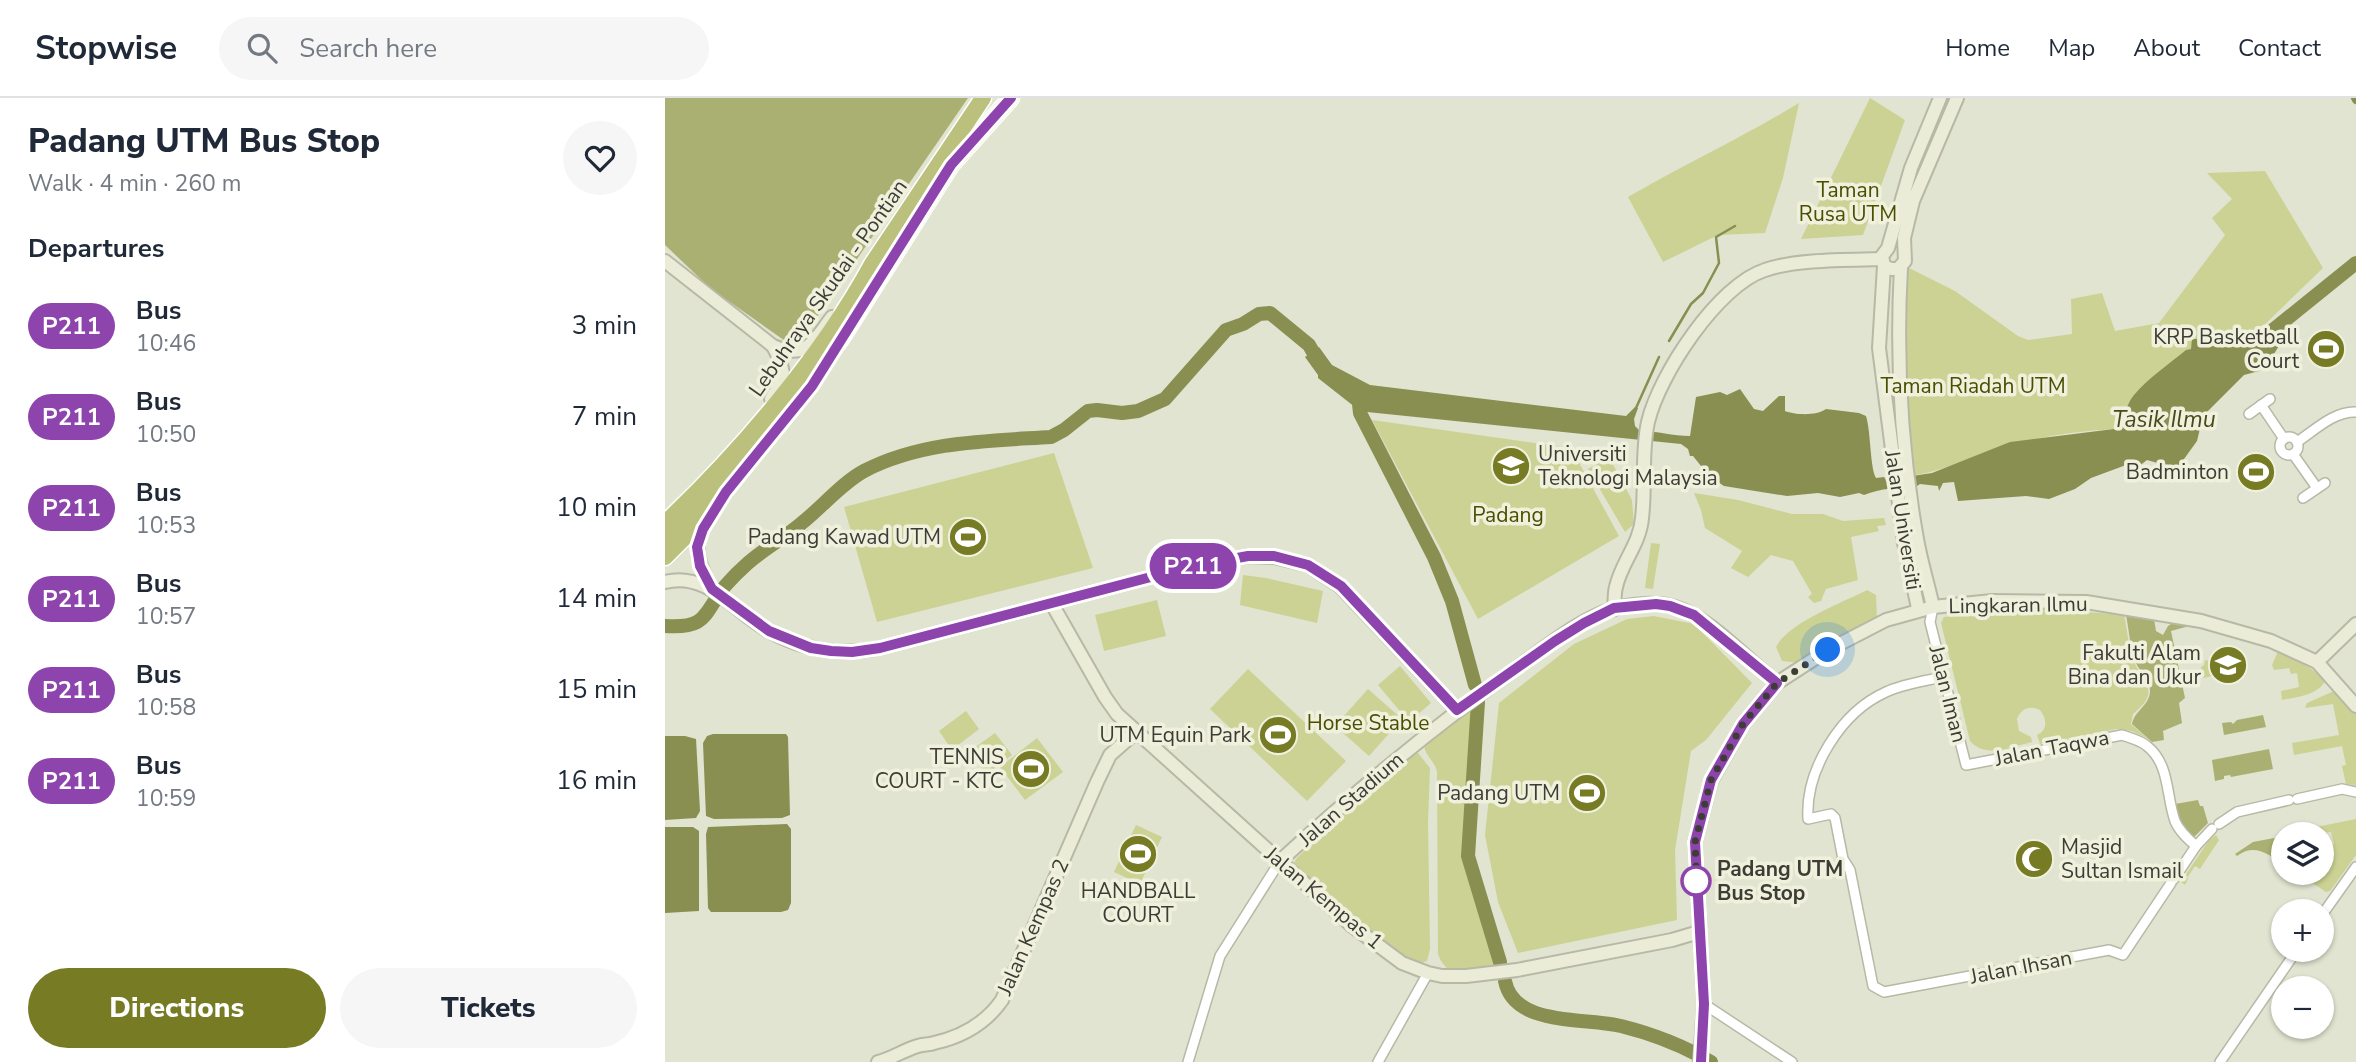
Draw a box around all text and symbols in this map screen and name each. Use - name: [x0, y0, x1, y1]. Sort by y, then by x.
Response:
- search box: [219, 17, 709, 80]
- text: Stopwise: [35, 26, 177, 71]
- icon: search: [243, 29, 281, 67]
- text: Search here: [299, 31, 437, 66]
- text: Home: [1945, 32, 2010, 64]
- text: Map: [2048, 32, 2095, 64]
- text: About: [2133, 32, 2200, 64]
- text: Contact: [2238, 32, 2321, 64]
- text: Padang UTM Bus Stop: [28, 119, 380, 164]
- button: heart: [563, 121, 637, 195]
- text: Walk · 4 min · 260 m: [28, 168, 241, 199]
- street label: Lebuhraya Skudai - Pontian: [742, 174, 914, 402]
- park label: Taman Rusa UTM: [1799, 176, 1897, 228]
- text: Departures: [28, 231, 164, 266]
- text: Bus: [136, 293, 182, 328]
- text: 3 min: [572, 308, 637, 343]
- text: P211: [42, 310, 101, 342]
- place label: KRP Basketball Court: [2153, 323, 2300, 375]
- text: 10:46: [136, 328, 196, 359]
- sports icon: KRP Basketball Court: [2305, 328, 2347, 370]
- park label: Taman Riadah UTM: [1880, 372, 2066, 400]
- text: Bus: [136, 384, 182, 419]
- text: 7 min: [572, 399, 637, 434]
- text: P211: [42, 401, 101, 433]
- water label: Tasik Ilmu: [2112, 404, 2216, 435]
- text: 10:50: [136, 419, 196, 450]
- place label: Universiti Teknologi Malaysia: [1538, 440, 1718, 492]
- school or university icon: Universiti Teknologi Malaysia: [1490, 445, 1532, 487]
- street label: Jalan Universiti: [1878, 447, 1928, 592]
- sports icon: Badminton: [2235, 451, 2277, 493]
- place label: Badminton: [2126, 458, 2229, 486]
- text: Bus: [136, 475, 182, 510]
- text: 10 min: [556, 490, 637, 525]
- text: P211: [42, 492, 101, 524]
- park label: Padang: [1472, 501, 1544, 529]
- text: 10:53: [136, 510, 196, 541]
- sports icon: Padang Kawad UTM: [947, 516, 989, 558]
- place label: Padang Kawad UTM: [748, 523, 941, 551]
- line badge: P211: [1144, 543, 1242, 589]
- text: P211: [1164, 550, 1222, 582]
- text: Bus: [136, 566, 182, 601]
- text: 14 min: [556, 581, 637, 616]
- text: P211: [42, 583, 101, 615]
- street label: Lingkaran Ilmu: [1948, 590, 2088, 620]
- text: 10:57: [136, 601, 196, 632]
- your location: [1810, 632, 1845, 667]
- place label: Fakulti Alam Bina dan Ukur: [2068, 639, 2201, 691]
- street label: Jalan Iman: [1922, 642, 1974, 745]
- school or university icon: Fakulti Alam Bina dan Ukur: [2207, 644, 2249, 686]
- text: Bus: [136, 657, 182, 692]
- text: 15 min: [556, 672, 637, 707]
- text: P211: [42, 674, 101, 706]
- text: 10:58: [136, 692, 196, 723]
- park label: Horse Stable: [1307, 709, 1429, 737]
- sports icon: UTM Equin Park: [1257, 714, 1299, 756]
- place label: UTM Equin Park: [1099, 721, 1251, 749]
- street label: Jalan Taqwa: [1992, 723, 2111, 773]
- place label: TENNIS COURT - KTC: [875, 743, 1004, 795]
- street label: Jalan Stadium: [1292, 746, 1410, 853]
- text: Bus: [136, 748, 182, 783]
- sports icon: TENNIS COURT - KTC: [1010, 748, 1052, 790]
- text: 16 min: [556, 763, 637, 798]
- text: P211: [42, 765, 101, 797]
- sports icon: Padang UTM: [1566, 772, 1608, 814]
- place label: Padang UTM: [1437, 779, 1560, 807]
- text: 10:59: [136, 783, 196, 814]
- map controls: [2271, 822, 2334, 1039]
- button: layers: [2271, 822, 2334, 885]
- sports icon: HANDBALL COURT: [1117, 833, 1159, 875]
- place label: Masjid Sultan Ismail: [2061, 833, 2184, 885]
- mosque icon: Masjid Sultan Ismail: [2013, 838, 2055, 880]
- street label: Jalan Kempas 1: [1258, 840, 1389, 956]
- street label: Jalan Kempas 2: [990, 855, 1076, 1000]
- place label: Padang UTM Bus Stop: [1717, 855, 1843, 907]
- marker: Padang UTM Bus Stop: [1681, 866, 1711, 896]
- place label: HANDBALL COURT: [1081, 877, 1196, 929]
- button: +: [2271, 899, 2334, 962]
- street label: Jalan Ihsan: [1967, 943, 2074, 991]
- button: Directions: [28, 968, 326, 1048]
- button: Tickets: [340, 968, 637, 1048]
- button: −: [2271, 976, 2334, 1039]

